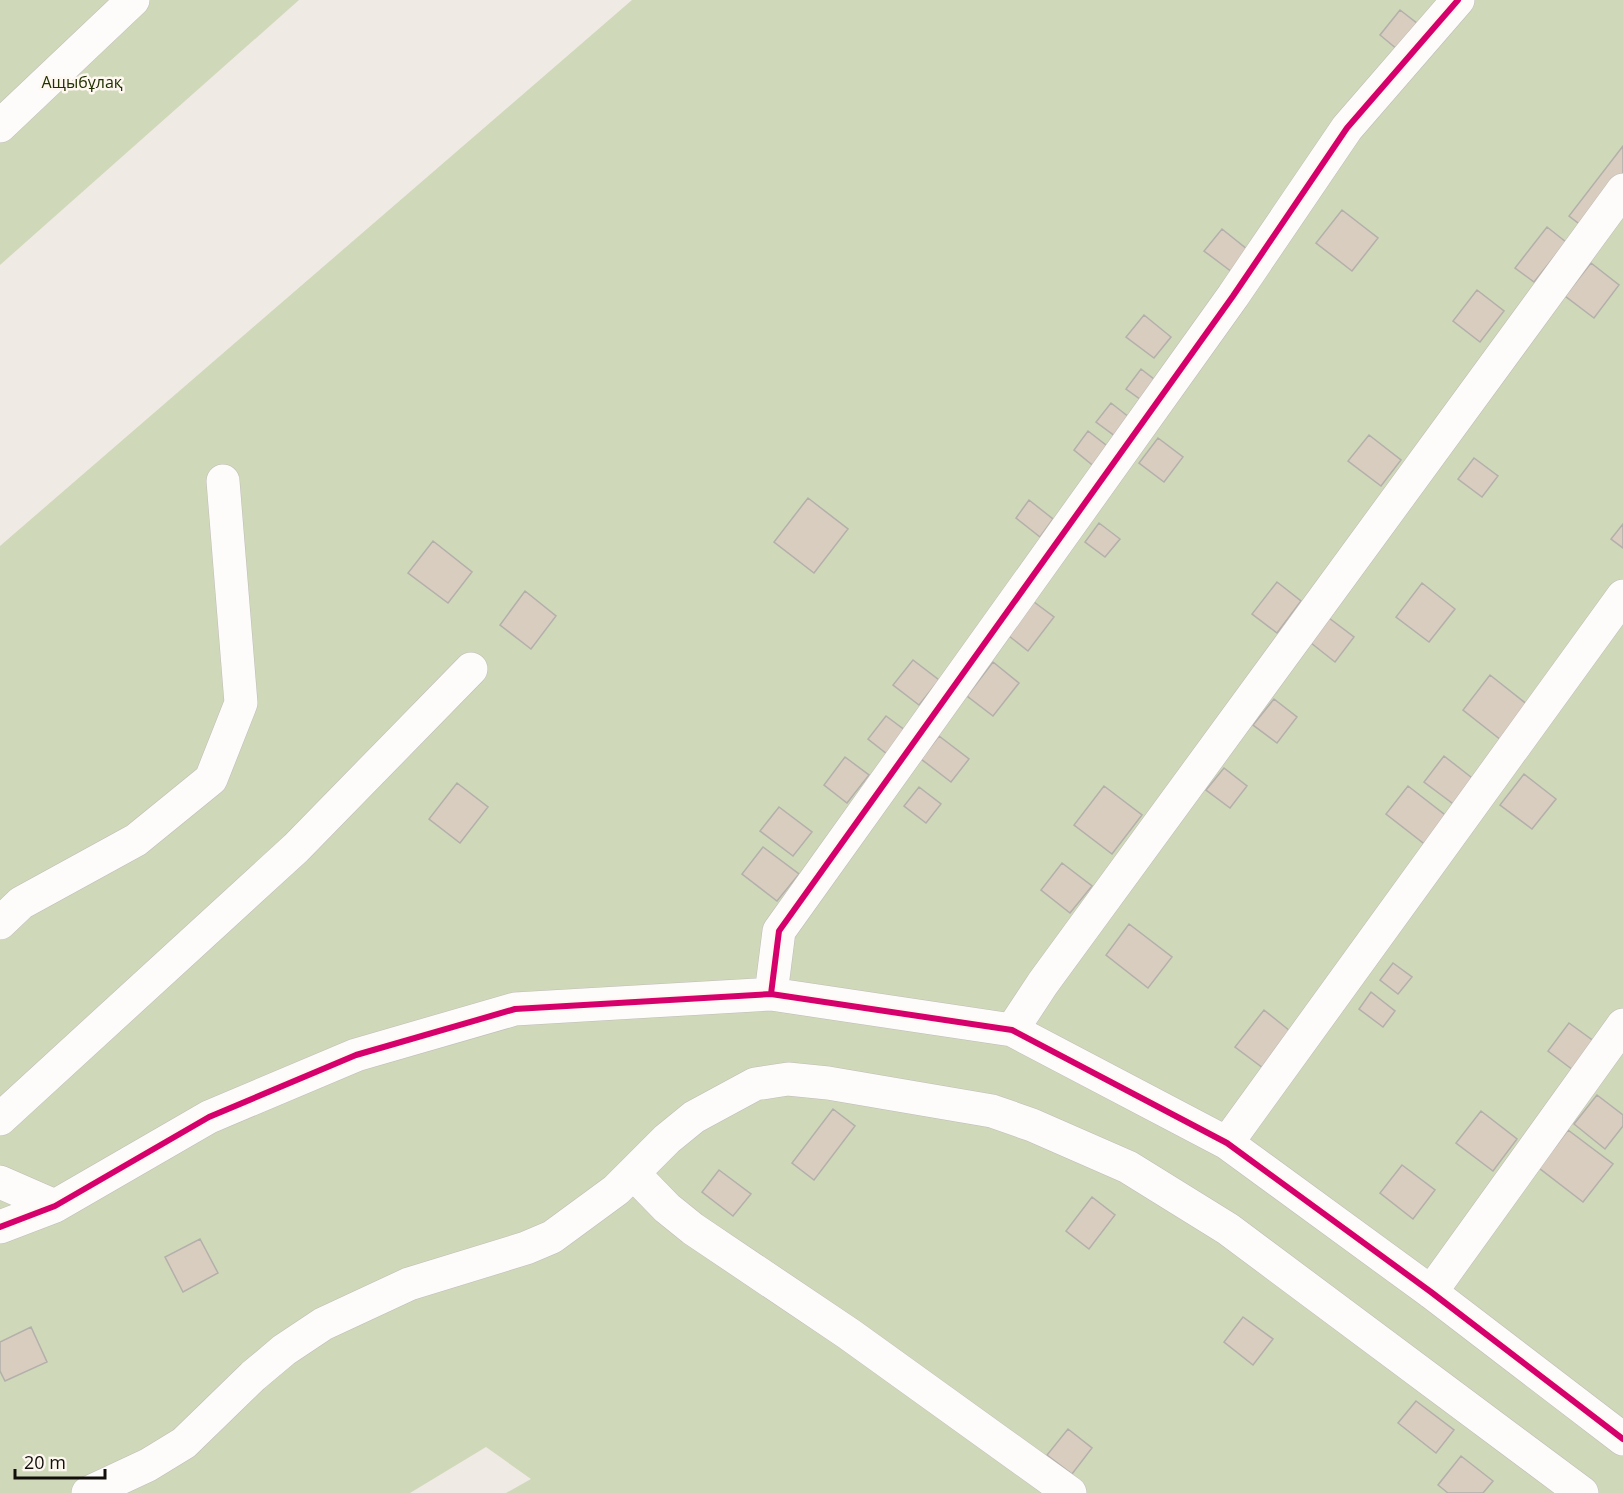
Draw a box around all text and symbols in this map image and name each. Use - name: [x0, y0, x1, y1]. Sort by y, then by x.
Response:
- park label: Ащыбұлақ: [41, 71, 123, 93]
- scale bar: [15, 1442, 105, 1480]
- text: 20 m: [24, 1450, 66, 1474]

